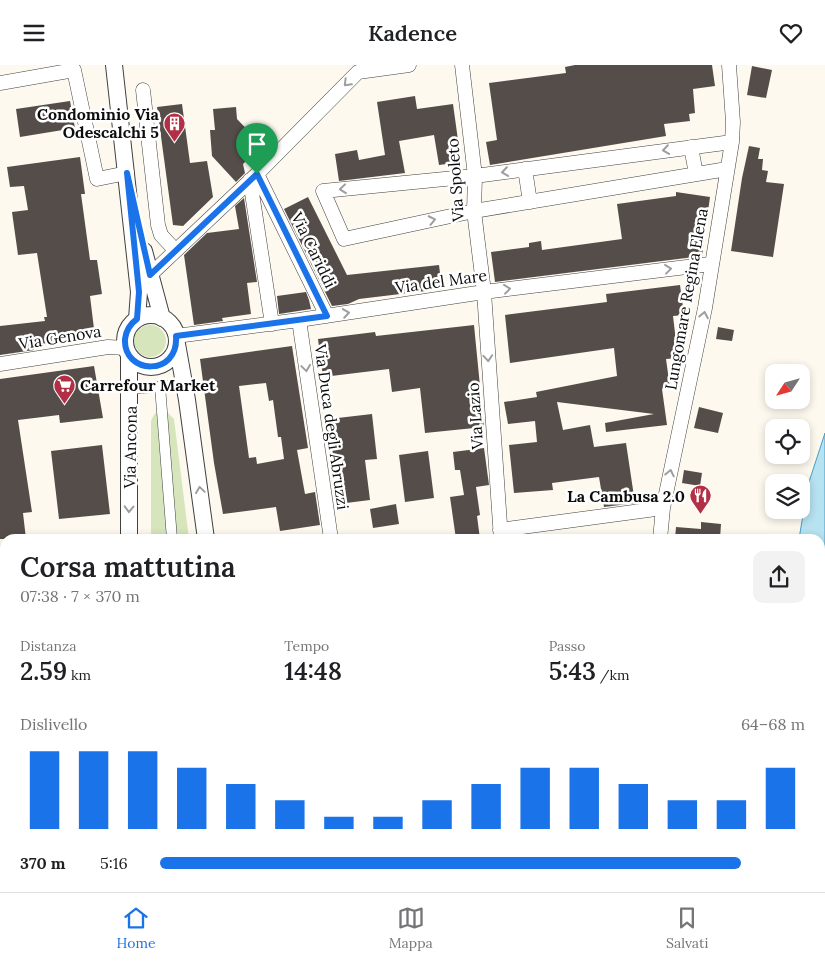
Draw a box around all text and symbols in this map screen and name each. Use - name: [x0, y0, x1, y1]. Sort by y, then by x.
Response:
- icon: menu: [20, 19, 48, 47]
- text: Kadence: [368, 19, 457, 47]
- icon: heart: [777, 19, 805, 47]
- one-way arrow: [344, 77, 353, 86]
- place label: Condominio Via Odescalchi 5: [37, 104, 160, 142]
- building icon: Condominio Via Odescalchi 5: [163, 111, 187, 142]
- pin: [236, 123, 278, 174]
- icon: arrive: [243, 130, 271, 158]
- street label: Via Spoleto: [442, 138, 468, 223]
- one-way arrow: [662, 145, 670, 155]
- one-way arrow: [501, 166, 509, 176]
- one-way arrow: [339, 183, 347, 194]
- street label: Lungomare Regina Elena: [660, 206, 712, 392]
- street label: Via Cariddi: [287, 208, 341, 291]
- one-way arrow: [427, 215, 436, 226]
- one-way arrow: [664, 264, 672, 275]
- street label: Via del Mare: [393, 265, 488, 297]
- one-way arrow: [503, 284, 511, 295]
- one-way arrow: [342, 308, 350, 318]
- one-way arrow: [698, 310, 709, 319]
- street label: Via Genova: [16, 321, 103, 354]
- street label: Via Duca degli Abruzzi: [310, 342, 354, 511]
- one-way arrow: [483, 354, 494, 362]
- one-way arrow: [301, 364, 311, 373]
- north arrow: [765, 364, 810, 409]
- map controls: [765, 364, 810, 519]
- supermarket icon: Carrefour Market: [52, 373, 76, 404]
- place label: Carrefour Market: [80, 375, 216, 395]
- street label: Via Lazio: [463, 382, 487, 451]
- street label: Via Ancona: [119, 406, 141, 489]
- button: locate: [765, 419, 810, 464]
- one-way arrow: [664, 469, 675, 478]
- button: layers: [765, 474, 810, 519]
- restaurant icon: La Cambusa 2.0: [689, 484, 713, 515]
- one-way arrow: [195, 486, 205, 495]
- place label: La Cambusa 2.0: [567, 486, 685, 506]
- one-way arrow: [124, 506, 134, 513]
- text: Corsa mattutina: [20, 549, 236, 585]
- button: share: [753, 551, 805, 603]
- text: 07:38 · 7 × 370 m: [20, 586, 140, 606]
- text: Distanza: [20, 637, 76, 655]
- text: Tempo: [284, 637, 329, 655]
- text: Passo: [549, 637, 585, 655]
- text: 2.59: [20, 655, 67, 687]
- text: 14:48: [284, 655, 342, 687]
- text: 5:43: [549, 655, 596, 687]
- text: km: [67, 666, 91, 684]
- text: /km: [596, 666, 629, 684]
- text: Dislivello: [20, 714, 87, 734]
- text: 64–68 m: [741, 714, 805, 734]
- text: 370 m: [20, 853, 66, 873]
- text: 5:16: [100, 853, 128, 873]
- tab: Home: [117, 904, 156, 952]
- tab: Mappa: [389, 904, 433, 952]
- tab: Salvati: [666, 904, 708, 952]

